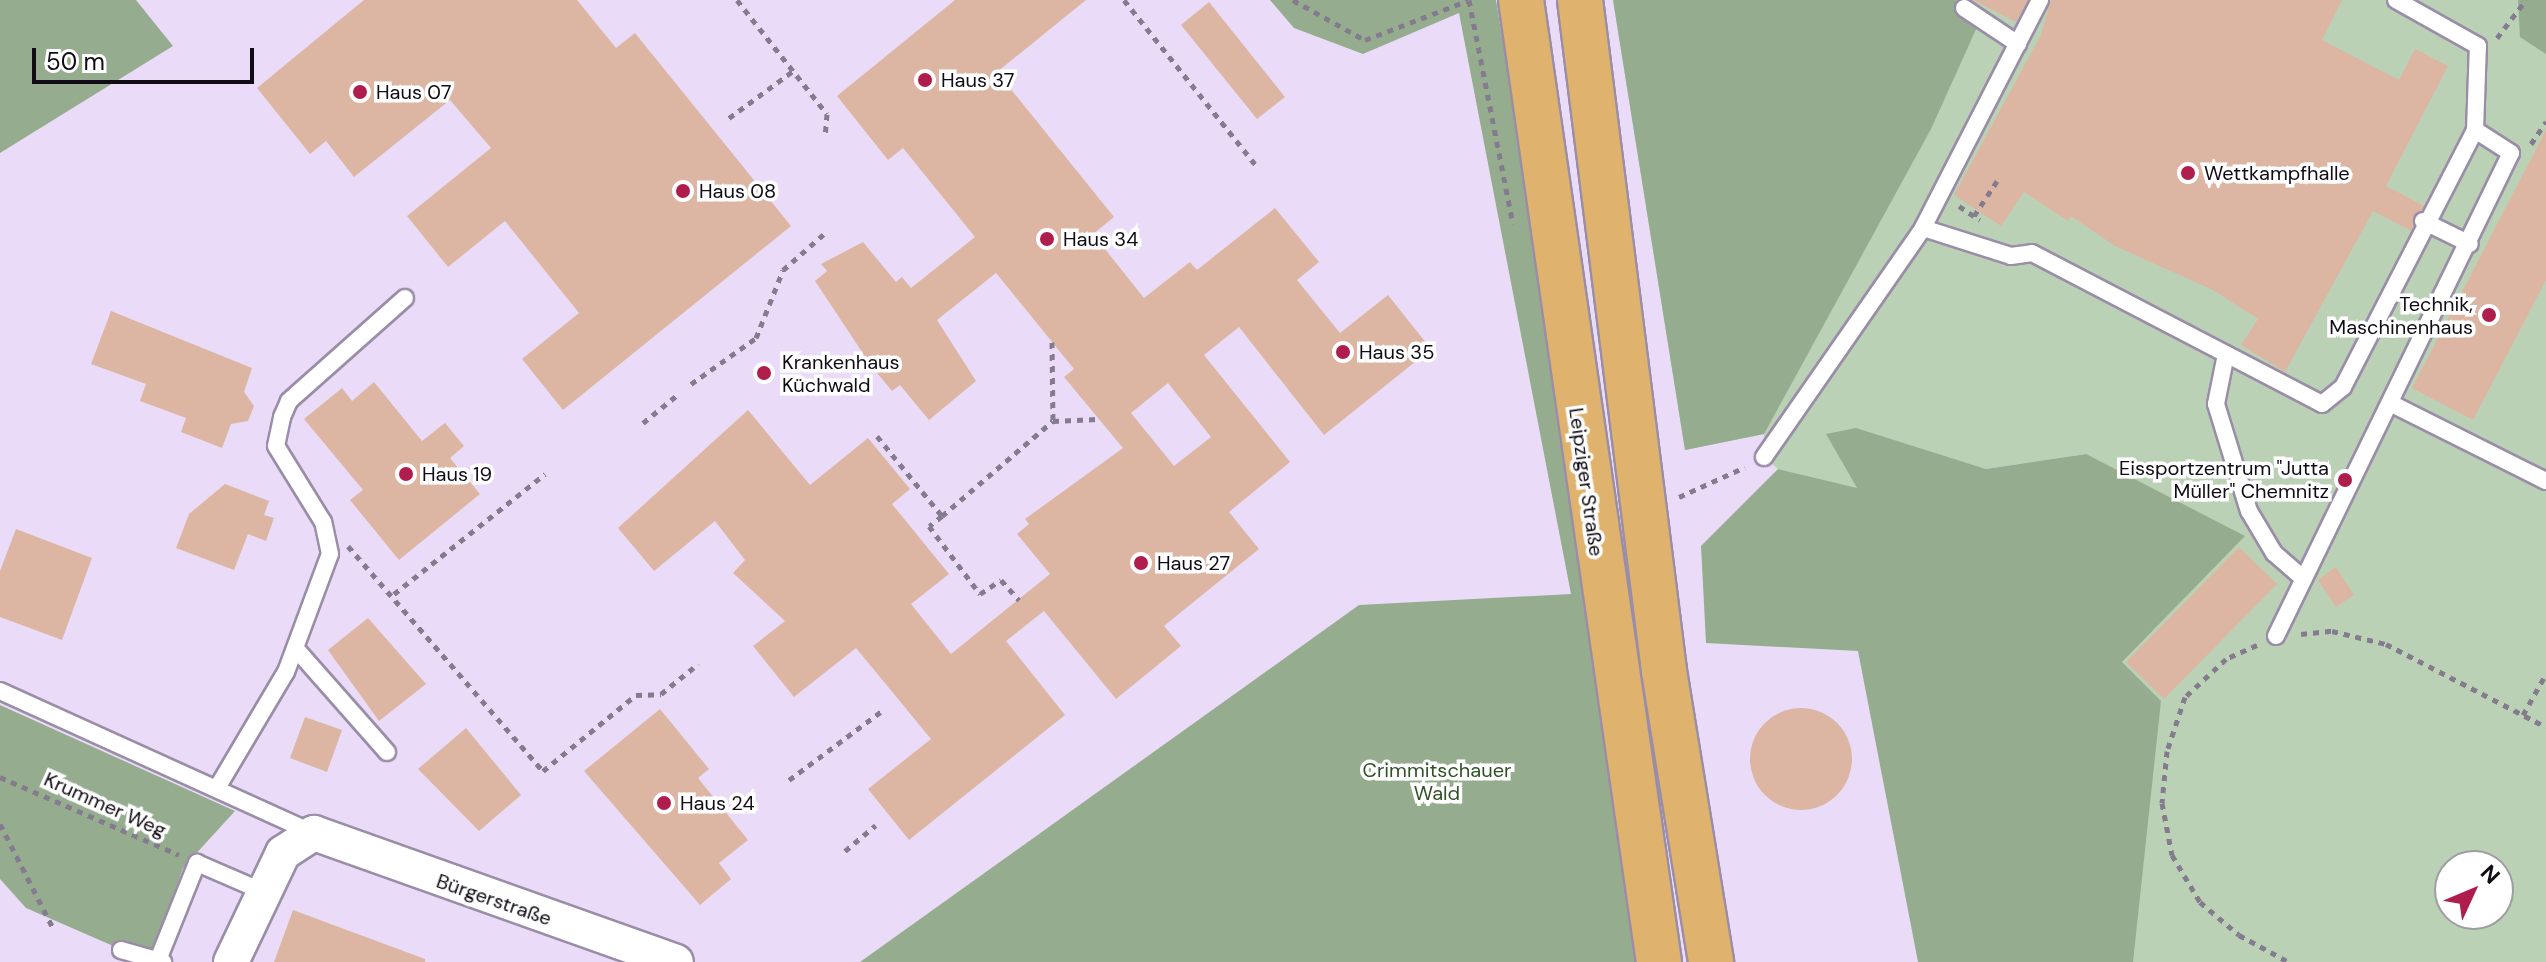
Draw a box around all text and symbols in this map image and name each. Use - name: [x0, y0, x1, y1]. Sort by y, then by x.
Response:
- scale bar: [36, 32, 258, 82]
- text: 50 m: [46, 46, 105, 77]
- place label: Haus 37: [941, 68, 1014, 92]
- marker: Haus 37: [916, 71, 934, 89]
- place label: Haus 07: [376, 80, 451, 104]
- marker: Haus 07: [351, 83, 369, 101]
- place label: Wettkampfhalle: [2204, 161, 2350, 185]
- marker: Wettkampfhalle: [2179, 164, 2197, 182]
- place label: Haus 08: [699, 179, 776, 203]
- marker: Haus 08: [674, 182, 692, 200]
- place label: Haus 34: [1063, 227, 1138, 251]
- marker: Haus 34: [1038, 230, 1056, 248]
- place label: Technik, Maschinenhaus: [2329, 292, 2473, 339]
- marker: Technik, Maschinenhaus: [2480, 306, 2498, 324]
- place label: Haus 35: [1359, 340, 1434, 364]
- marker: Haus 35: [1334, 343, 1352, 361]
- place label: Krankenhaus Küchwald: [782, 350, 900, 397]
- marker: Krankenhaus Küchwald: [753, 362, 775, 384]
- street label: Leipziger Straße: [1564, 406, 1608, 558]
- place label: Eissportzentrum "Jutta Müller" Chemnitz: [2119, 456, 2329, 503]
- place label: Haus 19: [422, 462, 492, 486]
- marker: Haus 19: [397, 465, 415, 483]
- marker: Eissportzentrum "Jutta Müller" Chemnitz: [2336, 471, 2354, 489]
- place label: Haus 27: [1157, 551, 1230, 575]
- marker: Haus 27: [1132, 554, 1150, 572]
- park label: Crimmitschauer Wald: [1363, 758, 1511, 805]
- street label: Krummer Weg: [40, 767, 170, 843]
- place label: Haus 24: [680, 791, 755, 815]
- marker: Haus 24: [655, 794, 673, 812]
- north arrow: [2434, 850, 2514, 930]
- text: N: [2474, 859, 2506, 890]
- street label: Bürgerstraße: [433, 869, 555, 931]

